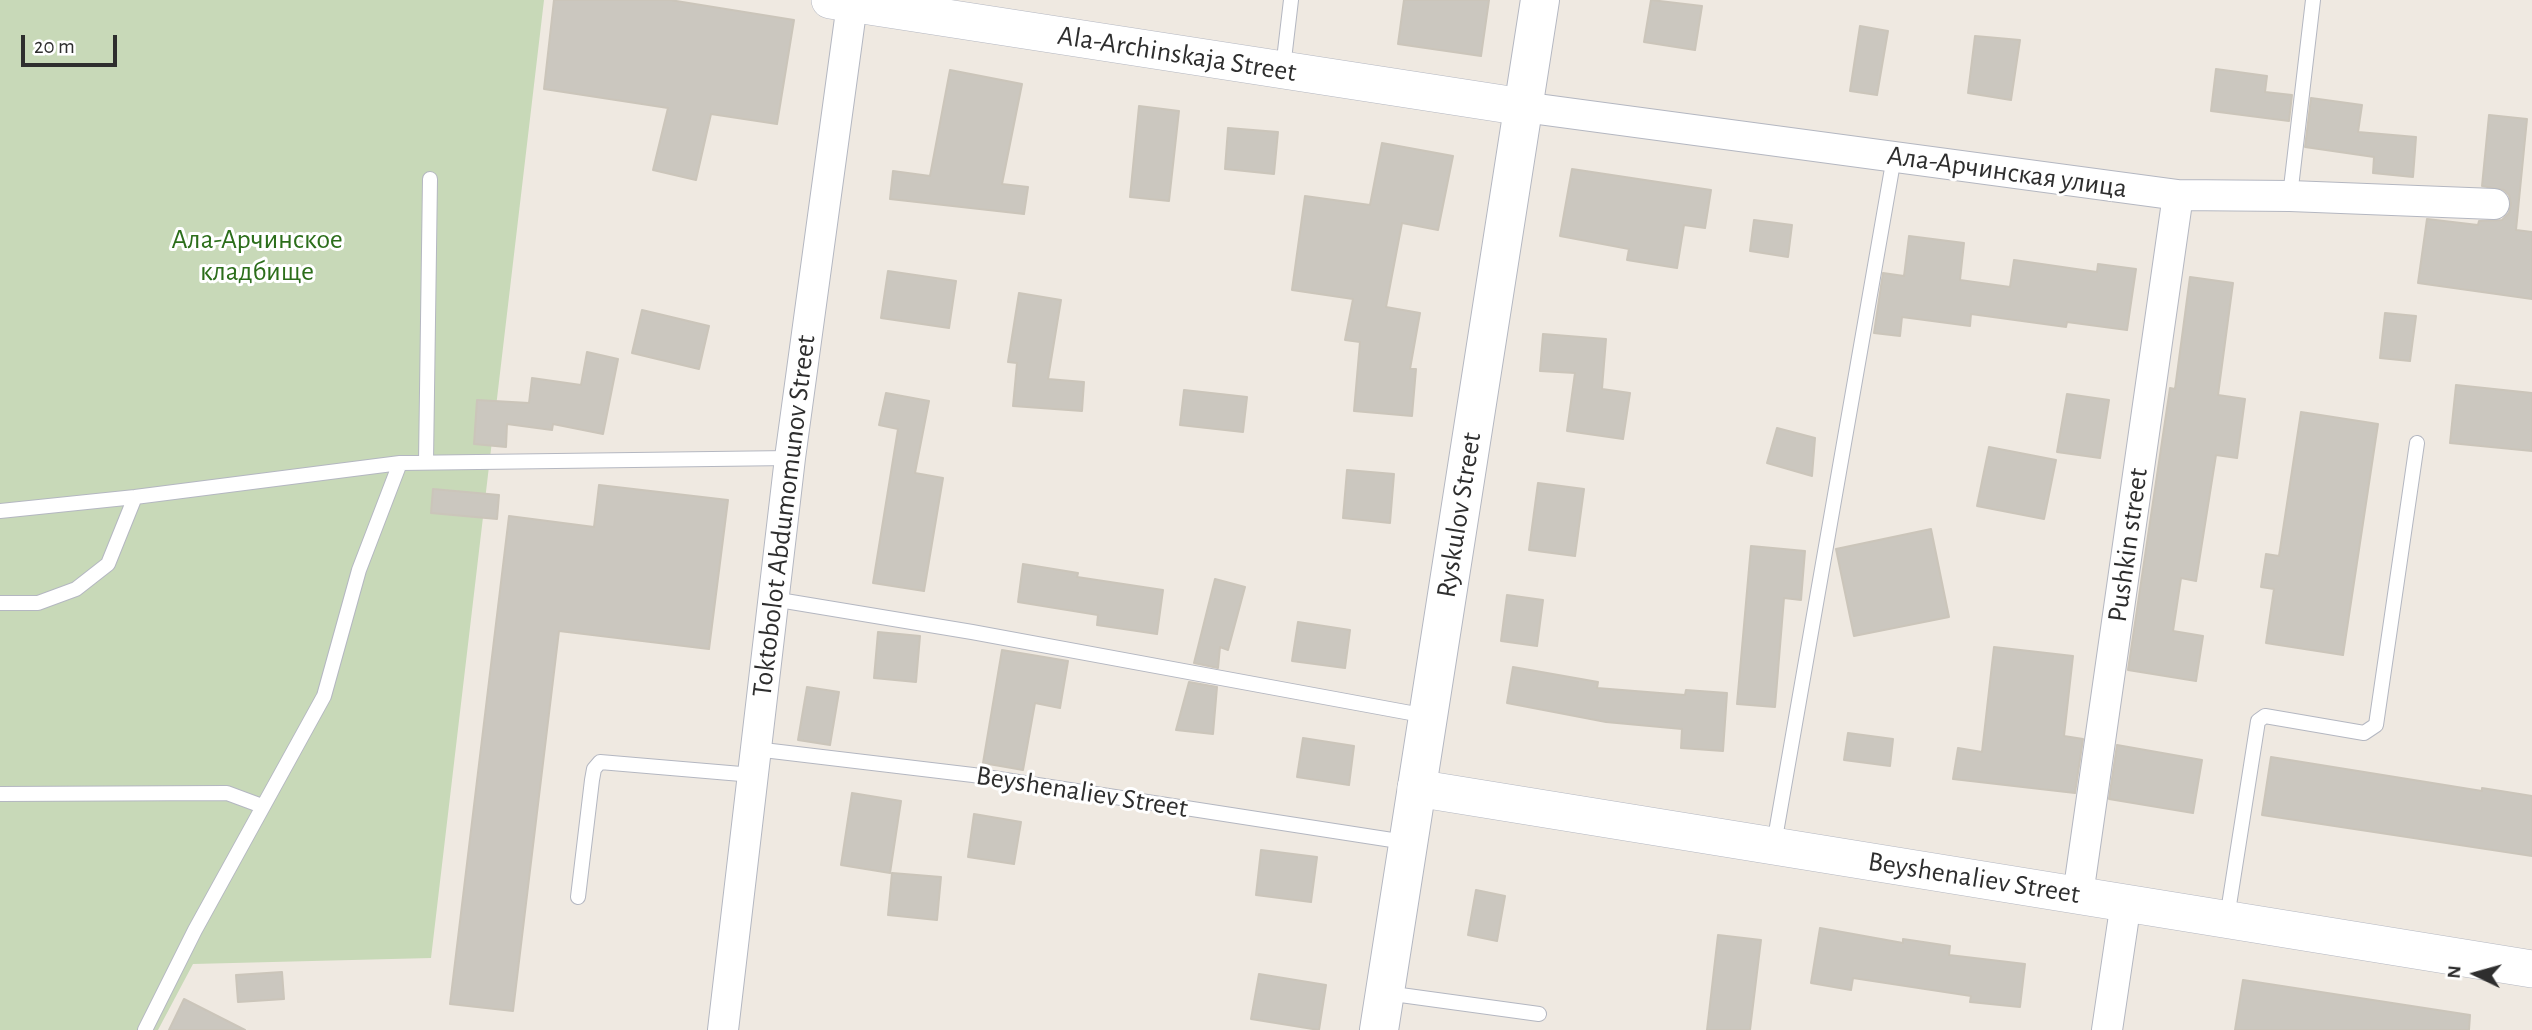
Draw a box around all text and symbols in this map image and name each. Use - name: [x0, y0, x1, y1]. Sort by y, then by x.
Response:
- street label: Ala-Archinskaja Street: [1055, 19, 1299, 89]
- scale bar: [24, 21, 121, 65]
- text: 20 m: [34, 36, 75, 57]
- street label: Ала-Арчинская улица: [1885, 139, 2129, 205]
- park label: Ала-Арчинское кладбище: [171, 223, 343, 289]
- street label: Toktobolot Abdumomunov Street: [745, 333, 823, 699]
- street label: Ryskulov Street: [1429, 430, 1489, 600]
- street label: Pushkin street: [2101, 466, 2155, 624]
- street label: Beyshenaliev Street: [974, 759, 1190, 825]
- street label: Beyshenaliev Street: [1866, 845, 2082, 911]
- north arrow: [2441, 939, 2511, 1009]
- text: N: [2445, 965, 2465, 980]

